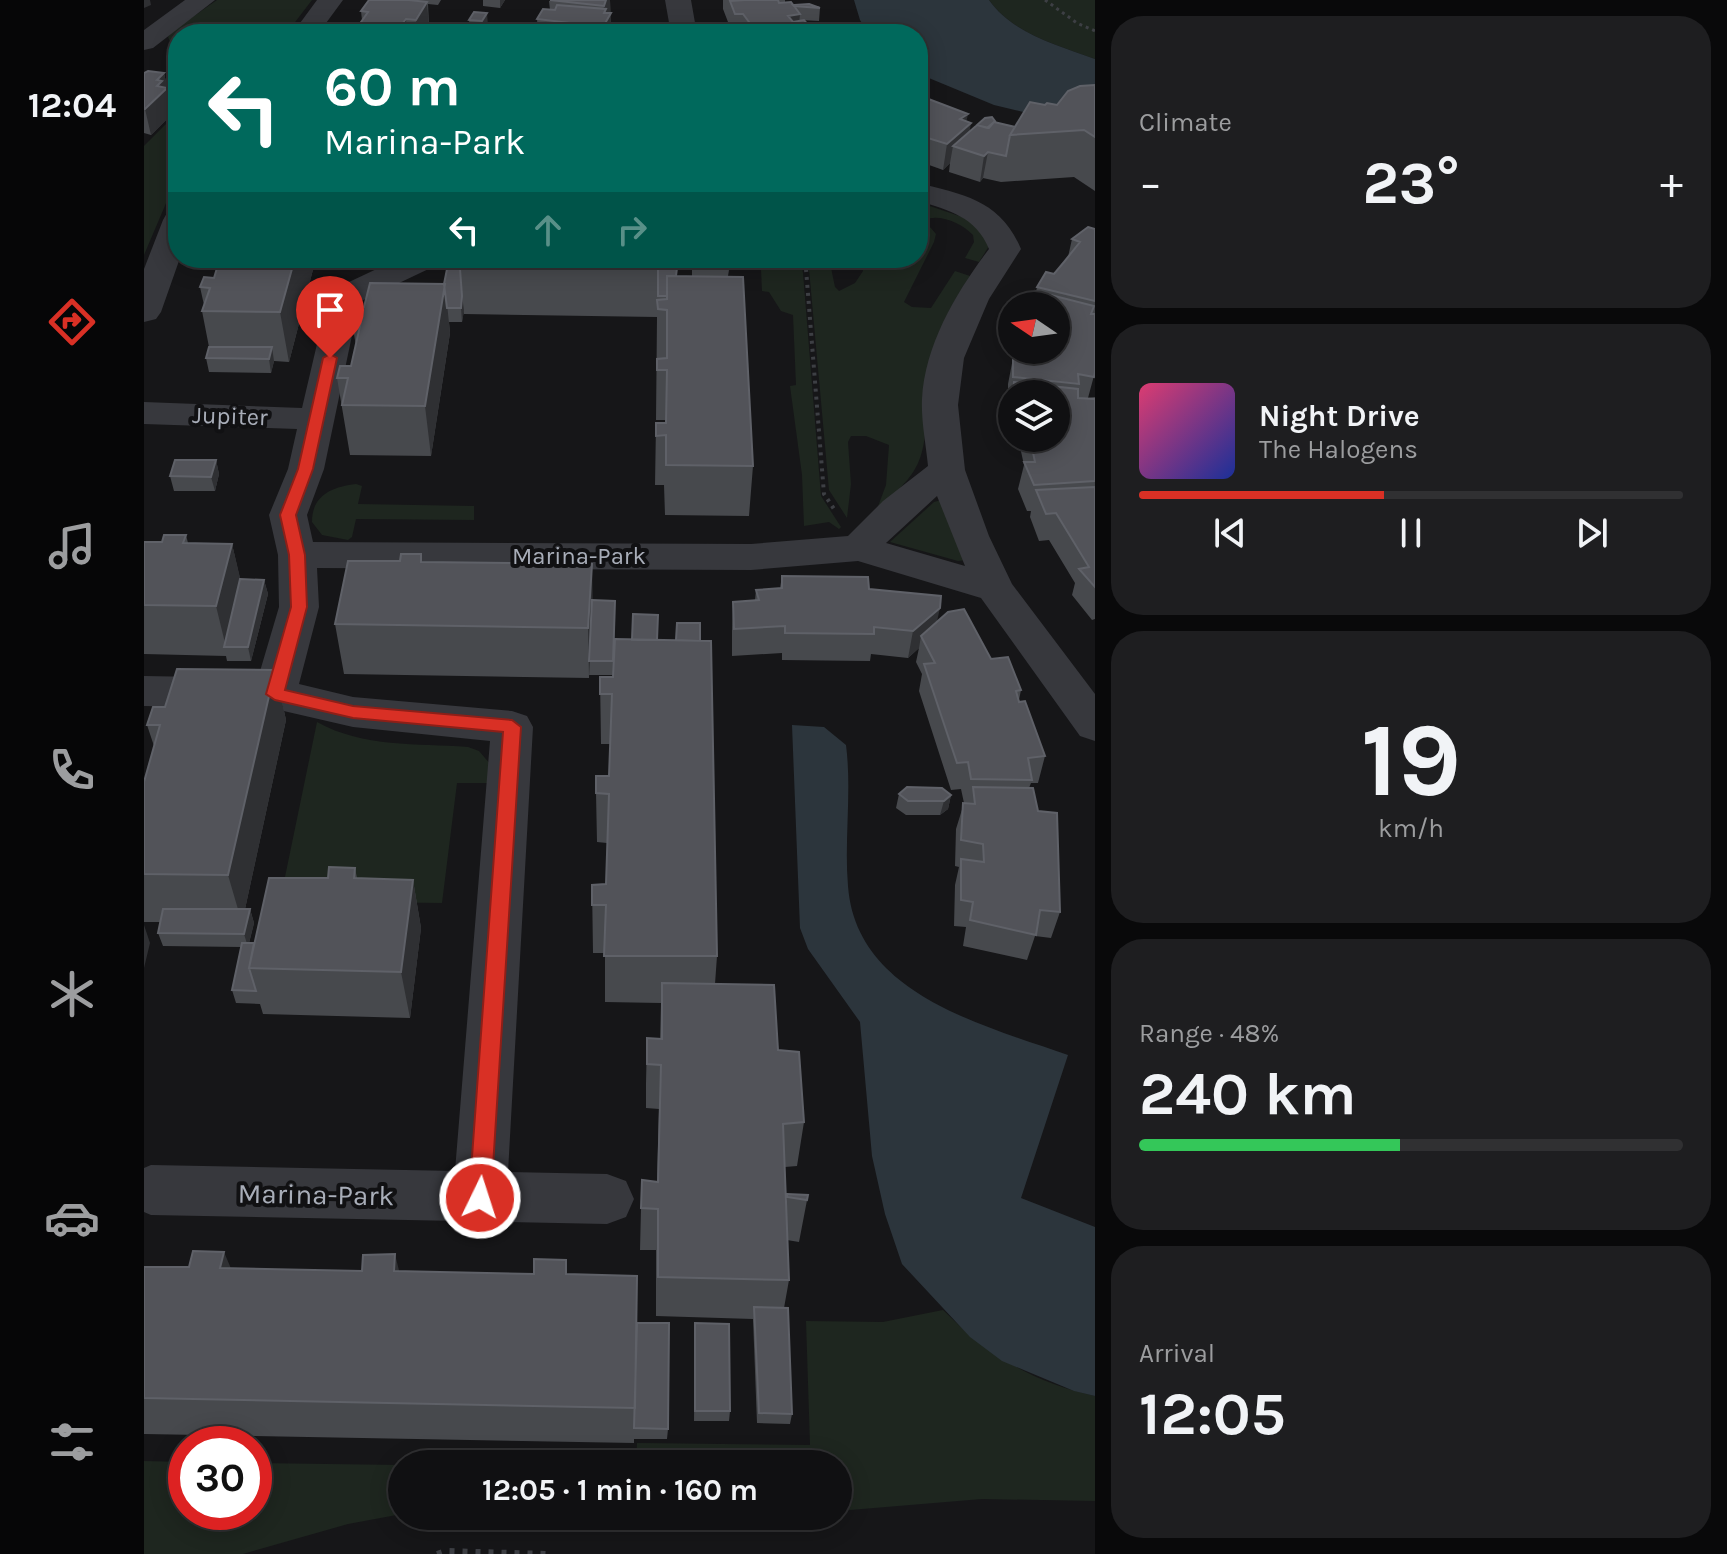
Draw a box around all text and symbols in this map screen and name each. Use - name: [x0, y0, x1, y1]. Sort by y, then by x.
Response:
- text: 60 m: [324, 54, 461, 119]
- icon: left: [192, 56, 296, 160]
- text: 12:04: [28, 84, 116, 126]
- text: Climate: [1139, 107, 1232, 138]
- text: Marina-Park: [324, 121, 525, 163]
- text: 23°: [1363, 148, 1459, 218]
- text: −: [1139, 158, 1162, 209]
- text: +: [1660, 158, 1683, 209]
- icon: left: [442, 208, 486, 252]
- icon: ahead: [526, 208, 570, 252]
- icon: right: [610, 208, 654, 252]
- pin: [296, 276, 364, 358]
- icon: arrive: [308, 288, 352, 332]
- north arrow: [998, 292, 1070, 364]
- map controls: [998, 292, 1070, 452]
- icon: directions: [44, 294, 100, 350]
- button: layers: [998, 380, 1070, 452]
- text: Night Drive: [1259, 398, 1420, 434]
- street label: Jupiter: [192, 401, 268, 431]
- text: The Halogens: [1259, 434, 1418, 465]
- icon: previous: [1208, 511, 1252, 555]
- icon: pause: [1389, 511, 1433, 555]
- icon: next: [1570, 511, 1614, 555]
- icon: music: [44, 518, 100, 574]
- street label: Marina-Park: [512, 542, 646, 570]
- text: 19: [1361, 700, 1461, 821]
- icon: phone: [44, 742, 100, 798]
- text: km/h: [1378, 813, 1444, 844]
- icon: climate: [44, 966, 100, 1022]
- text: Range · 48%: [1139, 1018, 1279, 1049]
- text: 240 km: [1139, 1059, 1357, 1129]
- position arrow: [438, 1156, 522, 1240]
- street label: Marina-Park: [237, 1177, 395, 1212]
- icon: car: [44, 1190, 100, 1246]
- text: Arrival: [1139, 1338, 1215, 1369]
- text: 12:05: [1139, 1379, 1286, 1449]
- icon: filters: [44, 1414, 100, 1470]
- speed limit sign: 30: [168, 1426, 272, 1530]
- text: 12:05 · 1 min · 160 m: [482, 1472, 758, 1508]

